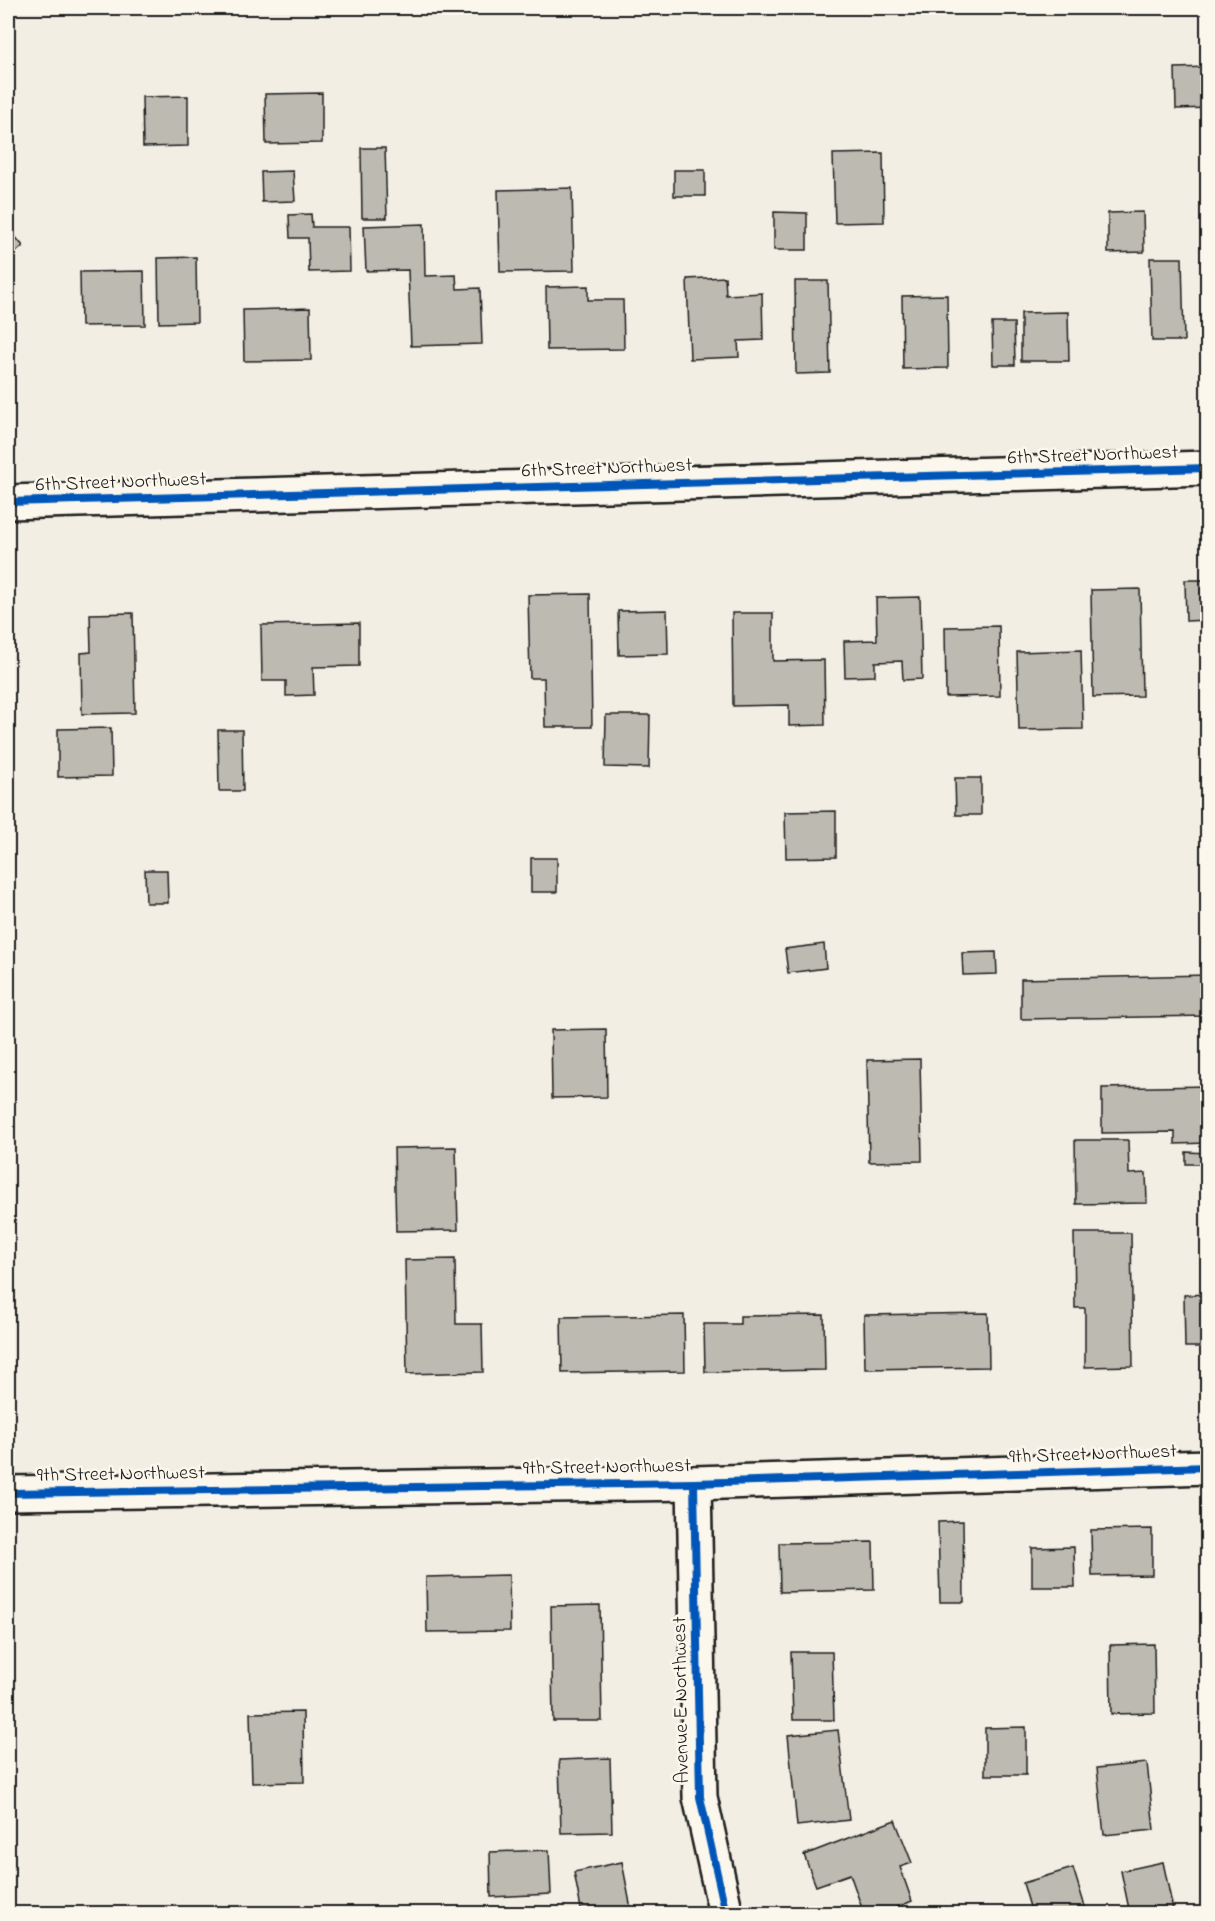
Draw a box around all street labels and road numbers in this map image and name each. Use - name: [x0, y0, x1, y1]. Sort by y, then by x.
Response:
- street label: 6th Street Northwest: [1007, 439, 1179, 473]
- street label: 6th Street Northwest: [521, 452, 693, 486]
- street label: 6th Street Northwest: [35, 466, 207, 500]
- street label: 9th Street Northwest: [1009, 1438, 1178, 1472]
- street label: 9th Street Northwest: [523, 1452, 691, 1484]
- street label: 9th Street Northwest: [37, 1459, 205, 1491]
- street label: Avenue E Northwest: [666, 1616, 698, 1784]

